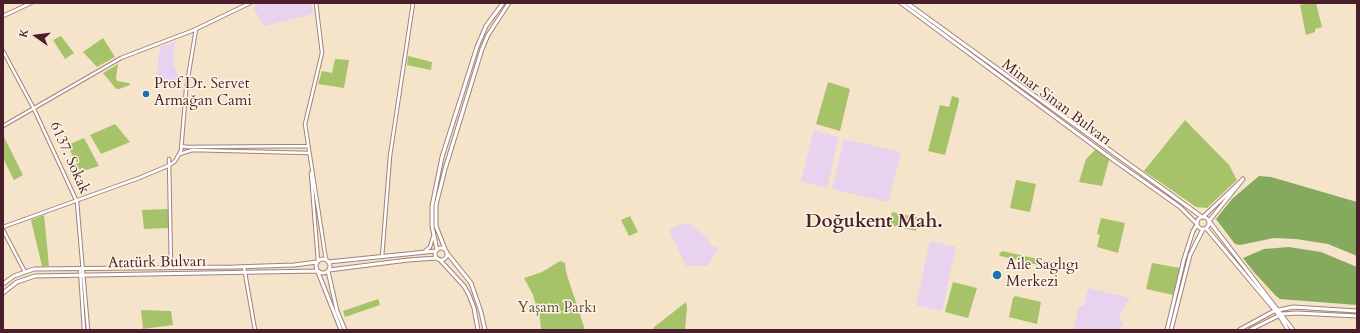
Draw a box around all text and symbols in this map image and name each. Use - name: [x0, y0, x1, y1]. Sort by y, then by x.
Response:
- north arrow: [16, 16, 56, 56]
- text: K: [16, 27, 32, 39]
- street label: Mimar Sinan Bulvarı: [998, 56, 1114, 150]
- place label: Prof Dr. Servet Armağan Cami: [154, 76, 252, 111]
- marker: Prof Dr. Servet Armağan Cami: [141, 89, 151, 99]
- street label: 6137. Sokak: [45, 119, 93, 197]
- district label: Doğukent Mah.: [805, 212, 943, 234]
- street label: Atatürk Bulvarı: [108, 253, 206, 273]
- place label: Aile Saglıgı Merkezi: [1006, 257, 1079, 292]
- marker: Aile Saglıgı Merkezi: [991, 269, 1003, 281]
- park label: Yaşam Parkı: [518, 300, 596, 318]

